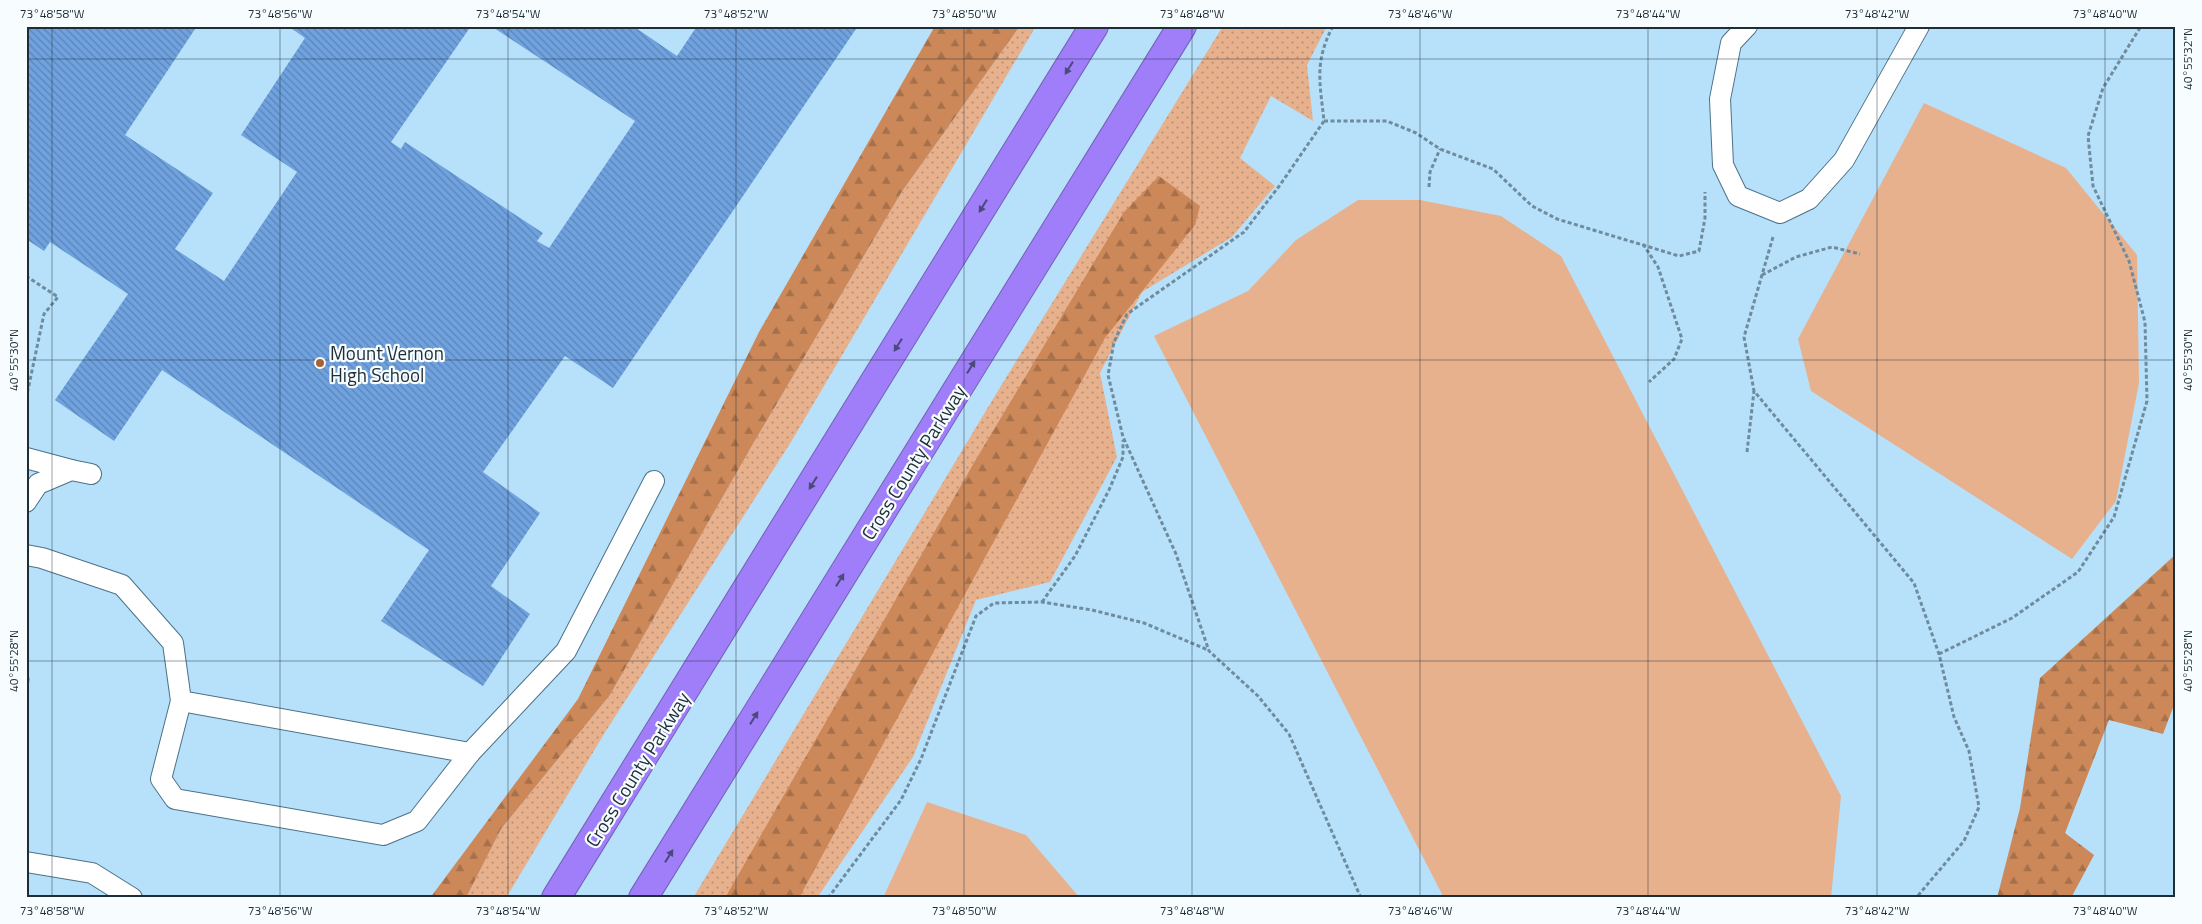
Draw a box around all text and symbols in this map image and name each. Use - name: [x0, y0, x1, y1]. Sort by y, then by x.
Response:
- text: 73°48'58"W: [20, 4, 85, 23]
- text: 73°48'56"W: [248, 4, 313, 23]
- text: 73°48'54"W: [476, 4, 541, 23]
- text: 73°48'52"W: [704, 4, 769, 23]
- text: 73°48'50"W: [932, 4, 997, 23]
- text: 73°48'48"W: [1160, 4, 1225, 23]
- text: 73°48'46"W: [1388, 4, 1453, 23]
- text: 73°48'44"W: [1616, 4, 1681, 23]
- text: 73°48'42"W: [1845, 4, 1910, 23]
- text: 73°48'40"W: [2073, 4, 2138, 23]
- text: 40°55'32"N: [2178, 28, 2197, 90]
- one-way arrow: [1064, 61, 1073, 74]
- one-way arrow: [979, 200, 988, 213]
- text: 40°55'30"N: [4, 329, 23, 391]
- text: 40°55'30"N: [2178, 329, 2197, 391]
- place label: Mount Vernon High School: [330, 338, 444, 389]
- one-way arrow: [894, 338, 903, 351]
- marker: Mount Vernon High School: [314, 357, 326, 369]
- one-way arrow: [967, 361, 976, 374]
- street label: Cross County Parkway: [853, 379, 973, 545]
- one-way arrow: [809, 476, 818, 490]
- one-way arrow: [835, 573, 844, 586]
- text: 40°55'28"N: [4, 630, 23, 692]
- text: 40°55'28"N: [2178, 630, 2197, 692]
- street label: Cross County Parkway: [577, 686, 697, 852]
- one-way arrow: [750, 711, 759, 725]
- one-way arrow: [664, 850, 674, 863]
- text: 73°48'58"W: [20, 901, 85, 920]
- text: 73°48'56"W: [248, 901, 313, 920]
- text: 73°48'54"W: [476, 901, 541, 920]
- text: 73°48'52"W: [704, 901, 769, 920]
- text: 73°48'50"W: [932, 901, 997, 920]
- text: 73°48'48"W: [1160, 901, 1225, 920]
- text: 73°48'46"W: [1388, 901, 1453, 920]
- text: 73°48'44"W: [1616, 901, 1681, 920]
- text: 73°48'42"W: [1845, 901, 1910, 920]
- text: 73°48'40"W: [2073, 901, 2138, 920]

